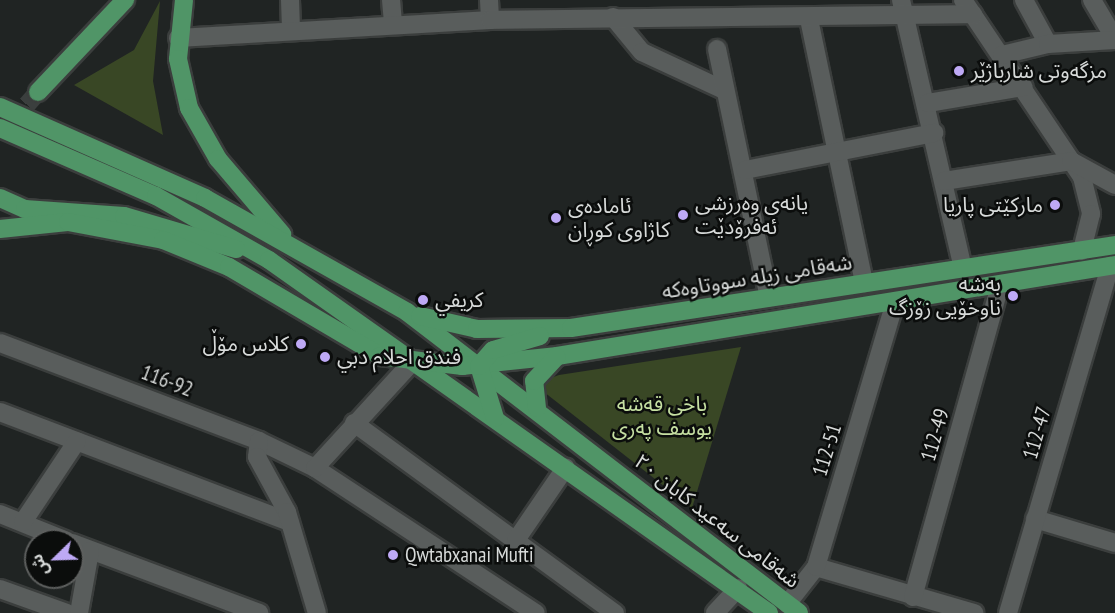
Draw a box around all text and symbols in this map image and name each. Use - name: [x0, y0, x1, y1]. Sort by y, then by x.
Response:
- place label: مزگەوتی شارباژێر: [971, 58, 1107, 84]
- marker: مزگەوتی شارباژێر: [952, 64, 966, 78]
- place label: یانەی وەرزشی ئەفرۆدێت: [695, 190, 808, 240]
- place label: مارکێتی پاریا: [943, 192, 1043, 218]
- place label: ئامادەی کاژاوی کوڕان: [568, 193, 670, 243]
- marker: مارکێتی پاریا: [1048, 198, 1062, 212]
- marker: یانەی وەرزشی ئەفرۆدێت: [676, 208, 690, 222]
- marker: ئامادەی کاژاوی کوڕان: [549, 211, 563, 225]
- street label: شەقامی زیلە سووتاوەکە: [660, 250, 854, 304]
- place label: بەشە ناوخۆیی زۆزگ: [889, 271, 1001, 321]
- place label: كريفي: [435, 287, 483, 313]
- marker: بەشە ناوخۆیی زۆزگ: [1006, 289, 1020, 303]
- marker: كريفي: [416, 293, 430, 307]
- place label: کلاس مۆڵ: [202, 331, 289, 357]
- marker: کلاس مۆڵ: [294, 337, 308, 351]
- place label: فندق احلام دبي: [337, 344, 461, 370]
- marker: فندق احلام دبي: [318, 350, 332, 364]
- street label: 116-92: [138, 360, 196, 402]
- park label: باخی قەشە یوسف پەری: [612, 391, 712, 441]
- street label: 112-47: [1018, 404, 1056, 462]
- street label: 112-49: [916, 406, 954, 464]
- street label: 112-51: [807, 421, 847, 479]
- street label: شەقامی سەعید کابان ٢٠: [629, 449, 805, 593]
- north arrow: [24, 529, 84, 589]
- place label: Qwtabxanai Mufti: [405, 542, 533, 568]
- marker: Qwtabxanai Mufti: [386, 548, 400, 562]
- text: ش: [26, 551, 53, 579]

